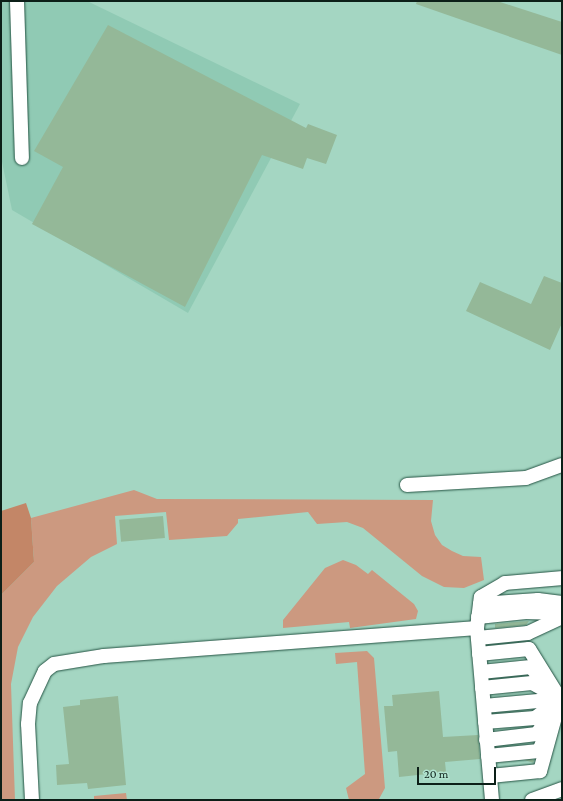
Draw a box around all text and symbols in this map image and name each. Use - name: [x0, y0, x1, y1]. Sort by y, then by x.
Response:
- scale bar: [419, 759, 498, 785]
- text: 20 m: [424, 767, 448, 781]

